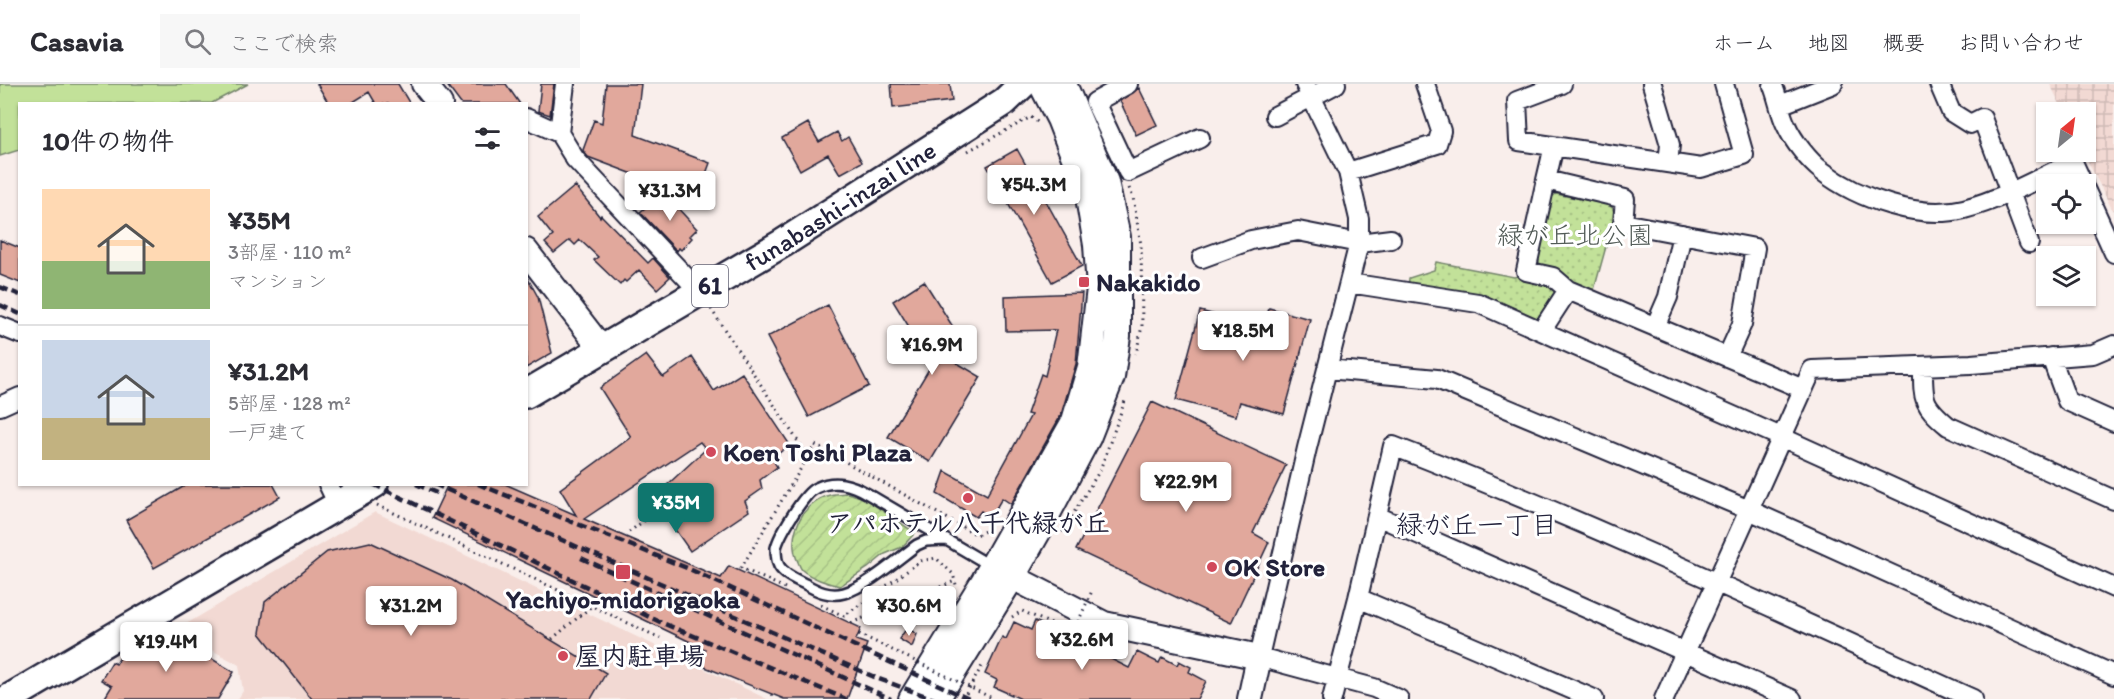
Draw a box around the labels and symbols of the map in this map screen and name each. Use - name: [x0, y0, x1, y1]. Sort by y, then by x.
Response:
- north arrow: [2036, 102, 2096, 162]
- street label: funabashi-inzai line: [738, 134, 942, 278]
- pin: ¥54.3M: [985, 165, 1083, 216]
- pin: ¥31.3M: [621, 171, 719, 222]
- park label: 緑が丘北公園: [1497, 219, 1653, 251]
- road number: 61: [692, 265, 728, 307]
- place label: Nakakido: [1096, 266, 1201, 298]
- marker: Nakakido: [1077, 275, 1091, 289]
- pin: ¥18.5M: [1194, 311, 1292, 362]
- pin: ¥16.9M: [883, 325, 981, 376]
- place label: Koen Toshi Plaza: [723, 436, 913, 468]
- marker: Koen Toshi Plaza: [704, 445, 718, 459]
- pin: ¥22.9M: [1137, 462, 1235, 513]
- pin: ¥35M: [640, 483, 712, 534]
- marker: アパホテル八千代緑が丘: [961, 491, 975, 505]
- place label: アパホテル八千代緑が丘: [827, 507, 1109, 539]
- district label: 緑が丘一丁目: [1396, 508, 1558, 541]
- place label: OK Store: [1224, 551, 1325, 583]
- marker: OK Store: [1205, 560, 1219, 574]
- marker: Yachiyo-midorigaoka: [614, 563, 632, 581]
- place label: Yachiyo-midorigaoka: [505, 583, 741, 615]
- pin: ¥31.2M: [362, 586, 460, 637]
- pin: ¥30.6M: [860, 586, 958, 637]
- pin: ¥32.6M: [1033, 620, 1131, 671]
- pin: ¥19.4M: [117, 622, 215, 673]
- place label: 屋内駐車場: [575, 640, 705, 672]
- marker: 屋内駐車場: [556, 649, 570, 663]

